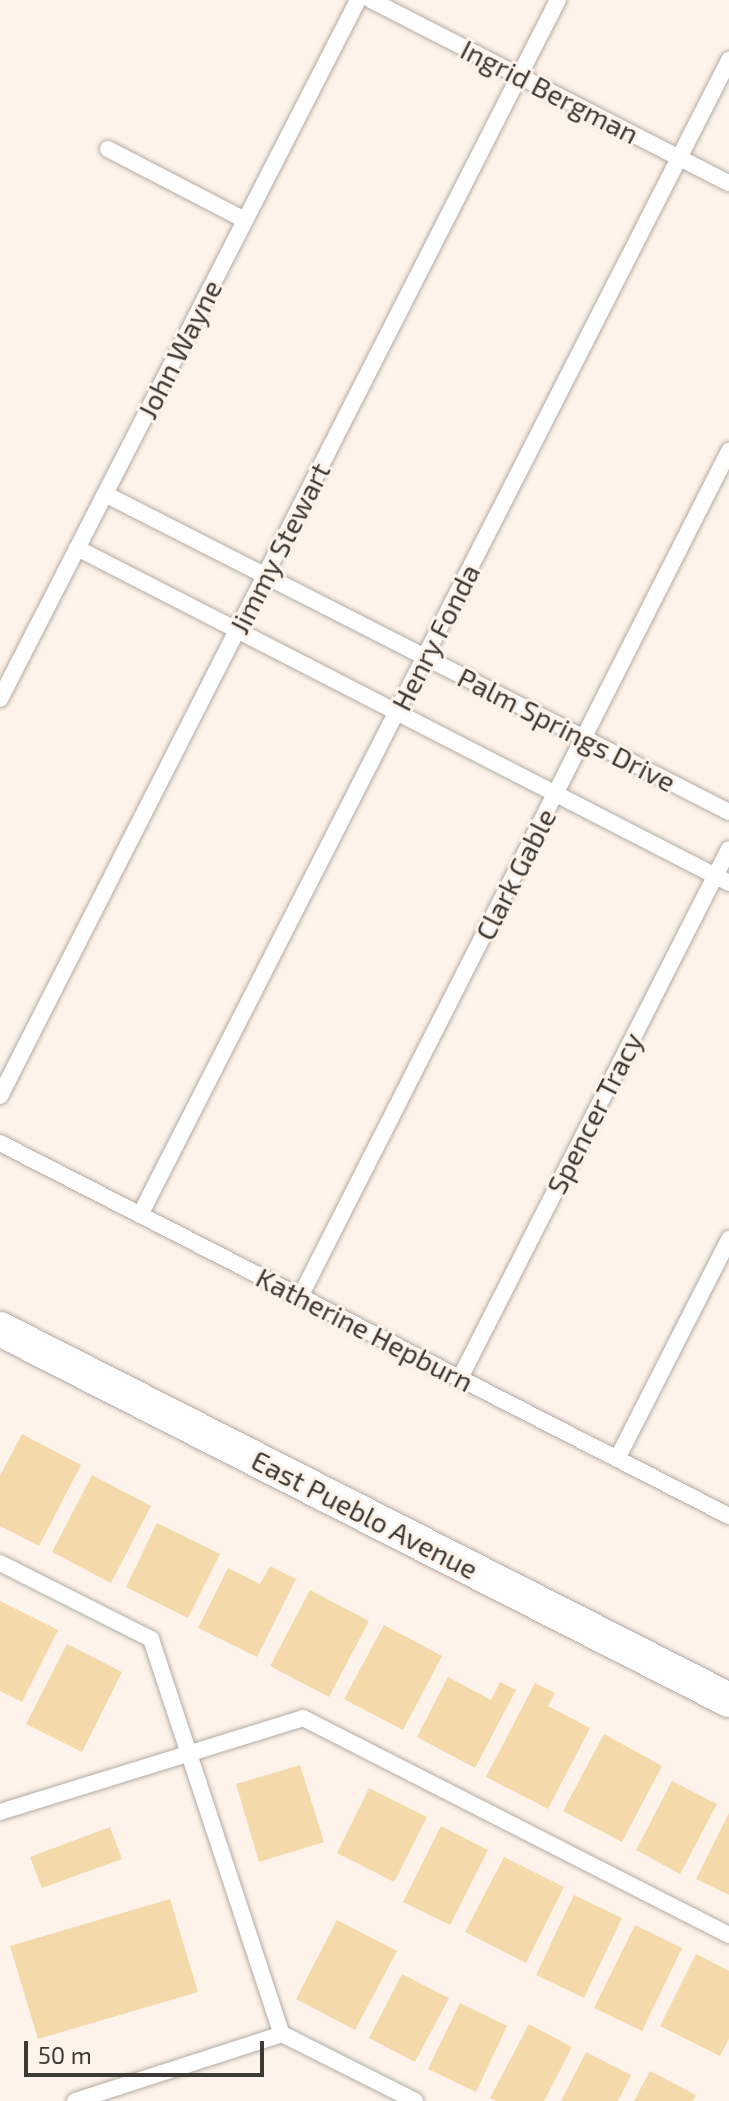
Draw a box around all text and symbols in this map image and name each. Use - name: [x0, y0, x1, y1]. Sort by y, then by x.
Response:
- street label: Ingrid Bergman: [456, 32, 644, 150]
- street label: John Wayne: [130, 274, 228, 424]
- street label: Jimmy Stewart: [221, 457, 337, 639]
- street label: Henry Fonda: [384, 558, 486, 716]
- street label: Palm Springs Drive: [453, 660, 681, 798]
- street label: Clark Gable: [467, 802, 563, 946]
- street label: Spencer Tracy: [539, 1026, 649, 1200]
- street label: Katherine Hepburn: [251, 1260, 479, 1398]
- street label: East Pueblo Avenue: [246, 1442, 484, 1586]
- scale bar: [28, 2025, 268, 2075]
- text: 50 m: [38, 2040, 92, 2069]

